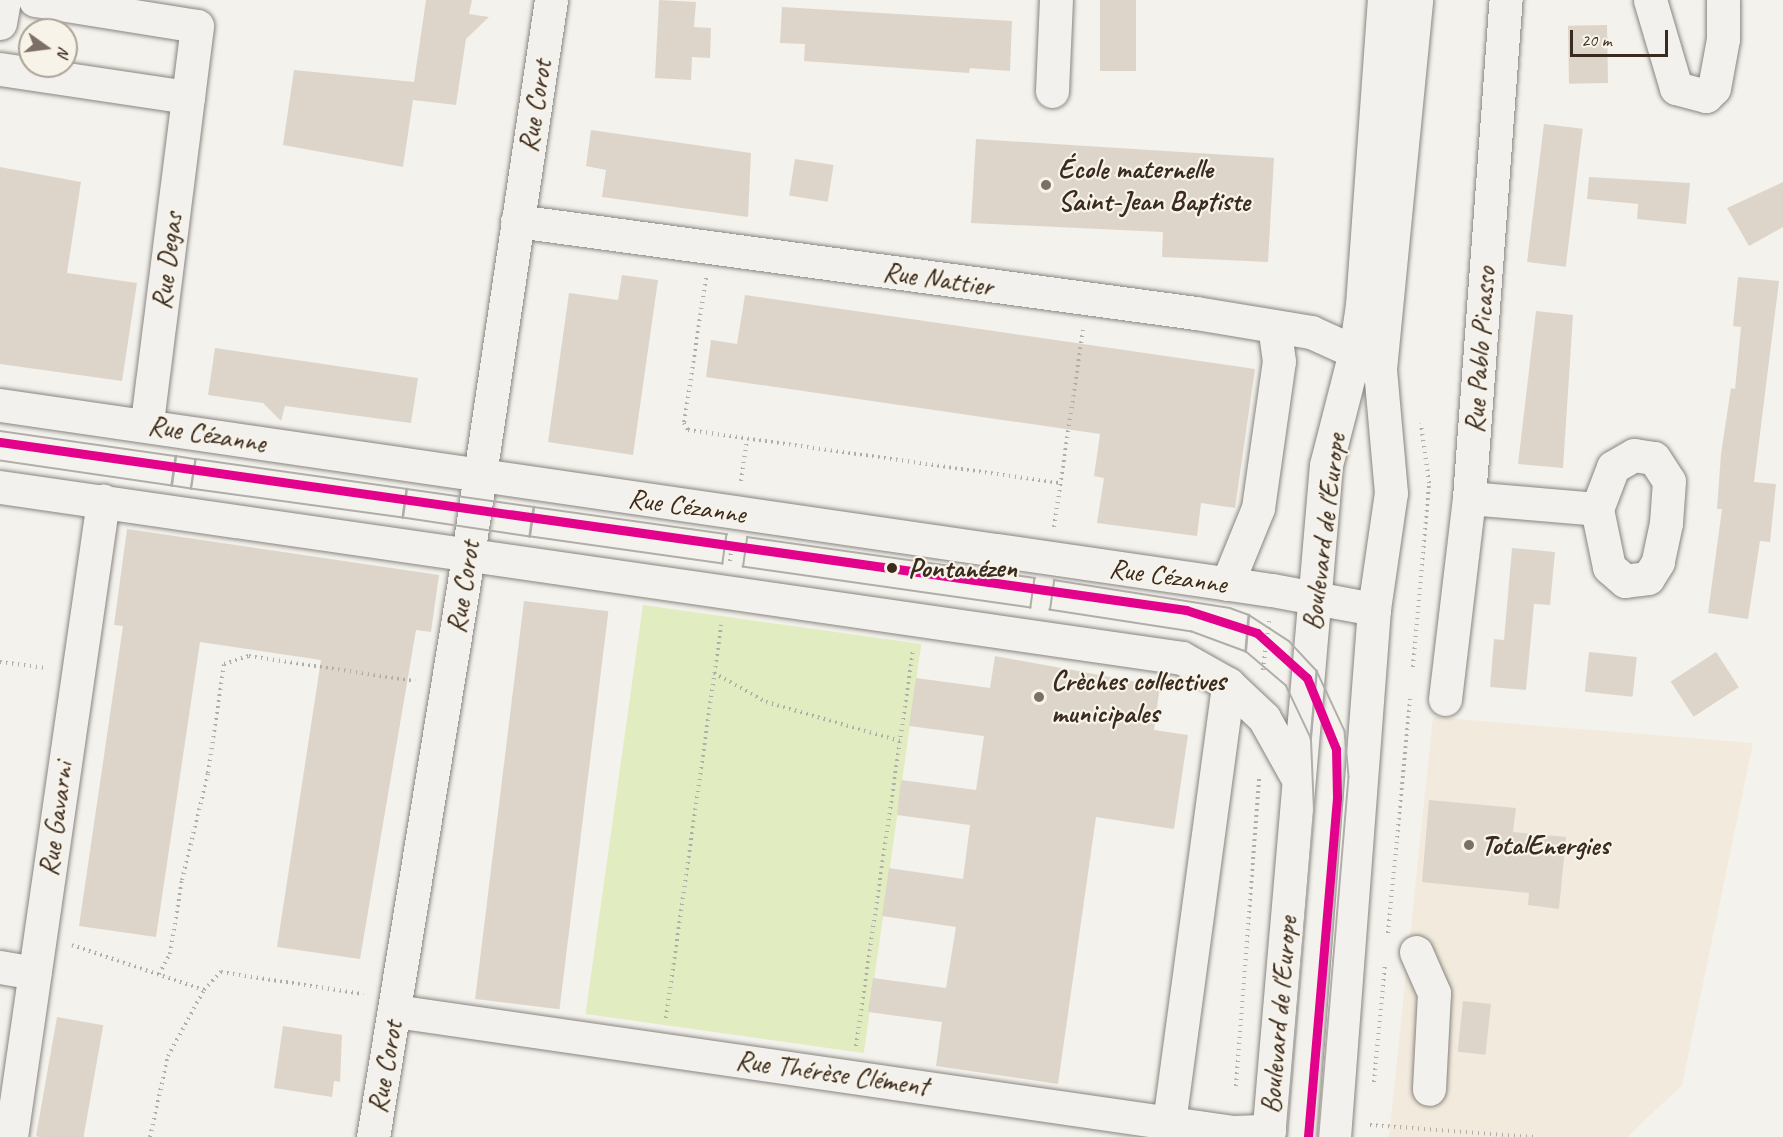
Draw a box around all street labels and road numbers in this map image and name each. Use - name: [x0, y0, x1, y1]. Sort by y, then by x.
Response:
- street label: Rue Corot: [511, 58, 559, 154]
- street label: Rue Degas: [144, 211, 190, 311]
- street label: Rue Nattier: [880, 255, 996, 303]
- street label: Rue Pablo Picasso: [1457, 266, 1503, 434]
- street label: Rue Cézanne: [146, 408, 268, 460]
- street label: Boulevard de l'Europe: [1295, 432, 1353, 632]
- street label: Rue Cézanne: [626, 481, 748, 531]
- street label: Rue Corot: [439, 539, 487, 635]
- street label: Rue Cézanne: [1107, 551, 1229, 601]
- street label: Rue Gavarni: [31, 760, 81, 878]
- street label: Boulevard de l'Europe: [1254, 915, 1304, 1115]
- street label: Rue Corot: [360, 1018, 410, 1116]
- street label: Rue Thérèse Clément: [733, 1043, 931, 1103]

